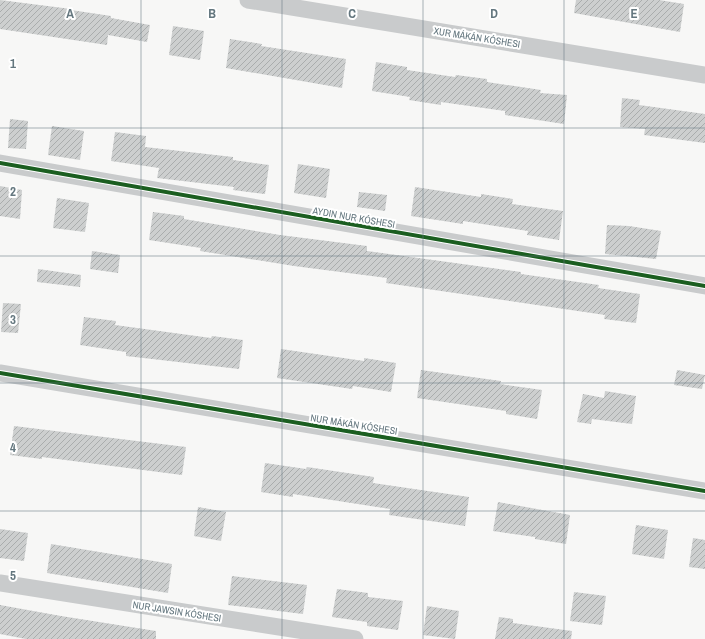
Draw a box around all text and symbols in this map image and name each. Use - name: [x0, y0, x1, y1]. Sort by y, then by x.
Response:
- text: A: [66, 5, 74, 22]
- text: B: [208, 5, 216, 22]
- text: C: [348, 5, 356, 22]
- text: D: [490, 5, 498, 22]
- text: E: [630, 5, 638, 22]
- street label: XUR MÁKÁN KÓSHESI: [433, 24, 521, 51]
- text: 1: [10, 55, 16, 72]
- text: 2: [10, 183, 16, 200]
- street label: AYDIN NUR KÓSHESI: [311, 204, 396, 231]
- text: 3: [10, 311, 16, 328]
- street label: NUR MÁKÁN KÓSHESI: [309, 411, 398, 438]
- text: 4: [10, 439, 16, 456]
- text: 5: [10, 567, 16, 584]
- street label: NUR JAWSIN KÓSHESI: [132, 598, 222, 625]

